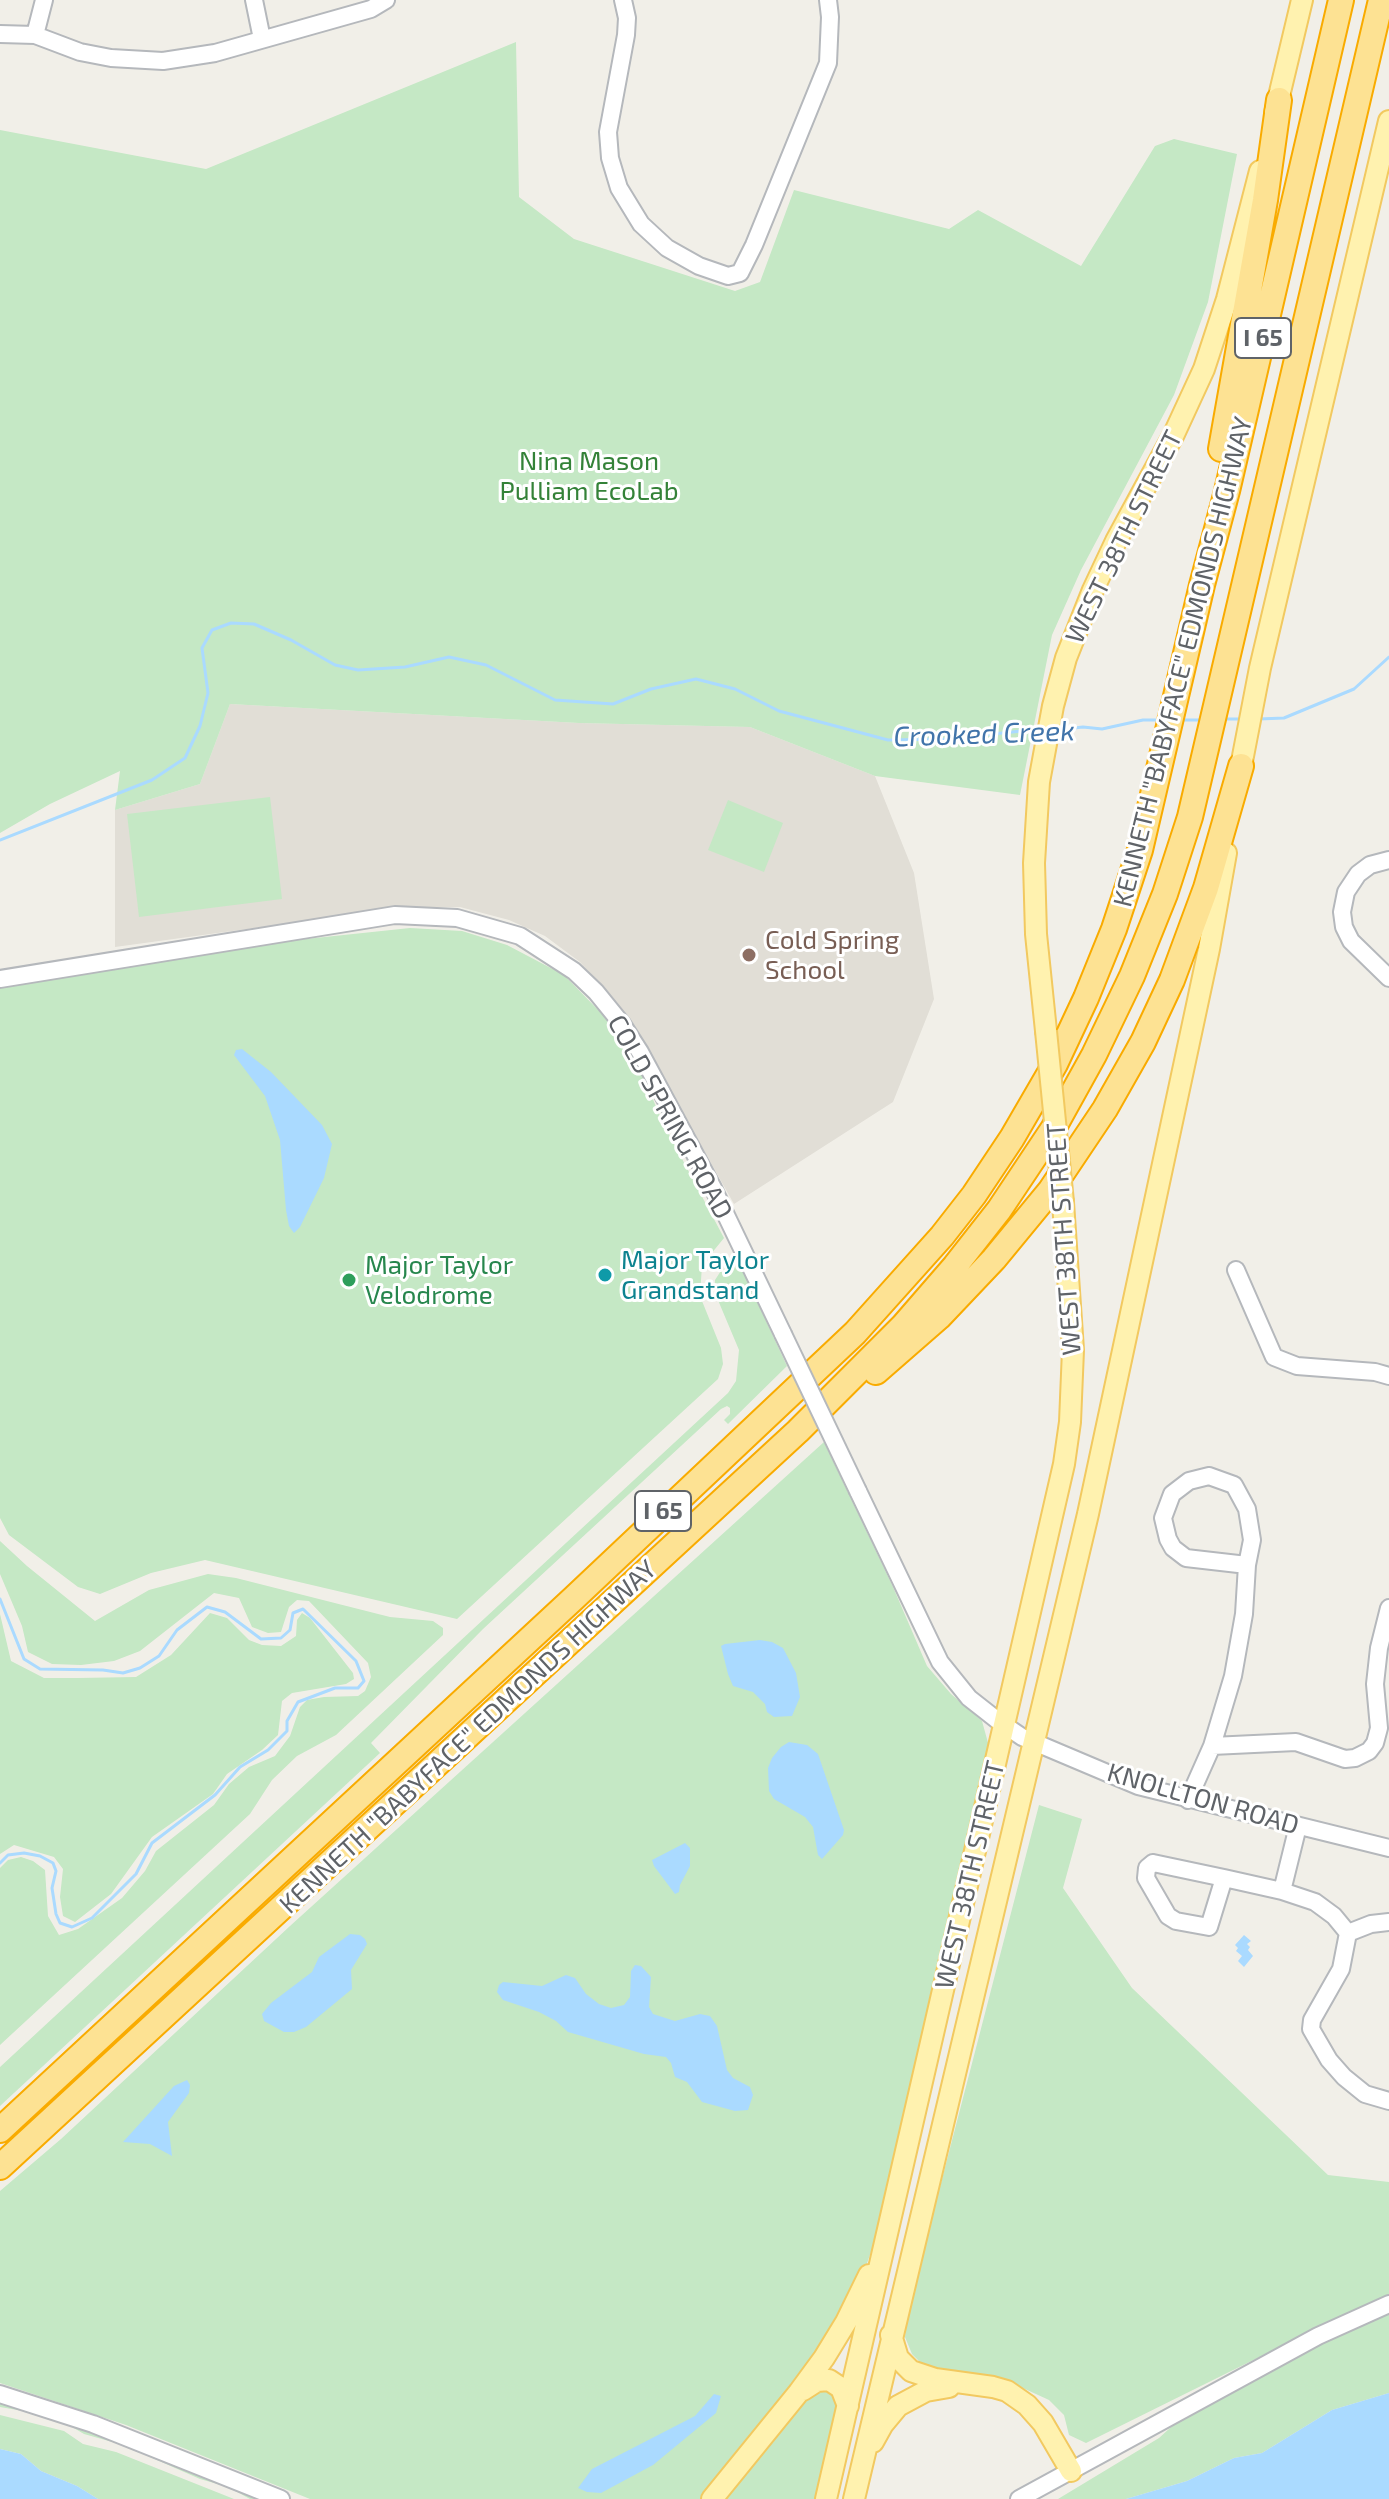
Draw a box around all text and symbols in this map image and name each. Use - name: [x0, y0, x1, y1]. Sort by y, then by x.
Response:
- road number: I 65: [1235, 318, 1291, 358]
- street label: KENNETH "BABYFACE" EDMONDS HIGHWAY: [1107, 414, 1259, 910]
- street label: WEST 38TH STREET: [1059, 425, 1189, 649]
- park label: Nina Mason Pulliam EcoLab: [499, 445, 679, 506]
- water label: Crooked Creek: [893, 714, 1075, 754]
- place label: Cold Spring School: [765, 924, 899, 986]
- marker: Cold Spring School: [740, 946, 758, 964]
- street label: COLD SPRING ROAD: [601, 1010, 739, 1224]
- street label: WEST 38TH STREET: [1040, 1122, 1088, 1356]
- place label: Major Taylor Grandstand: [621, 1244, 769, 1306]
- place label: Major Taylor Velodrome: [365, 1249, 513, 1310]
- marker: Major Taylor Grandstand: [596, 1266, 614, 1284]
- marker: Major Taylor Velodrome: [340, 1271, 358, 1289]
- road number: I 65: [635, 1491, 691, 1531]
- street label: KENNETH "BABYFACE" EDMONDS HIGHWAY: [273, 1554, 663, 1920]
- street label: KNOLLTON ROAD: [1103, 1757, 1303, 1841]
- street label: WEST 38TH STREET: [929, 1758, 1011, 1992]

